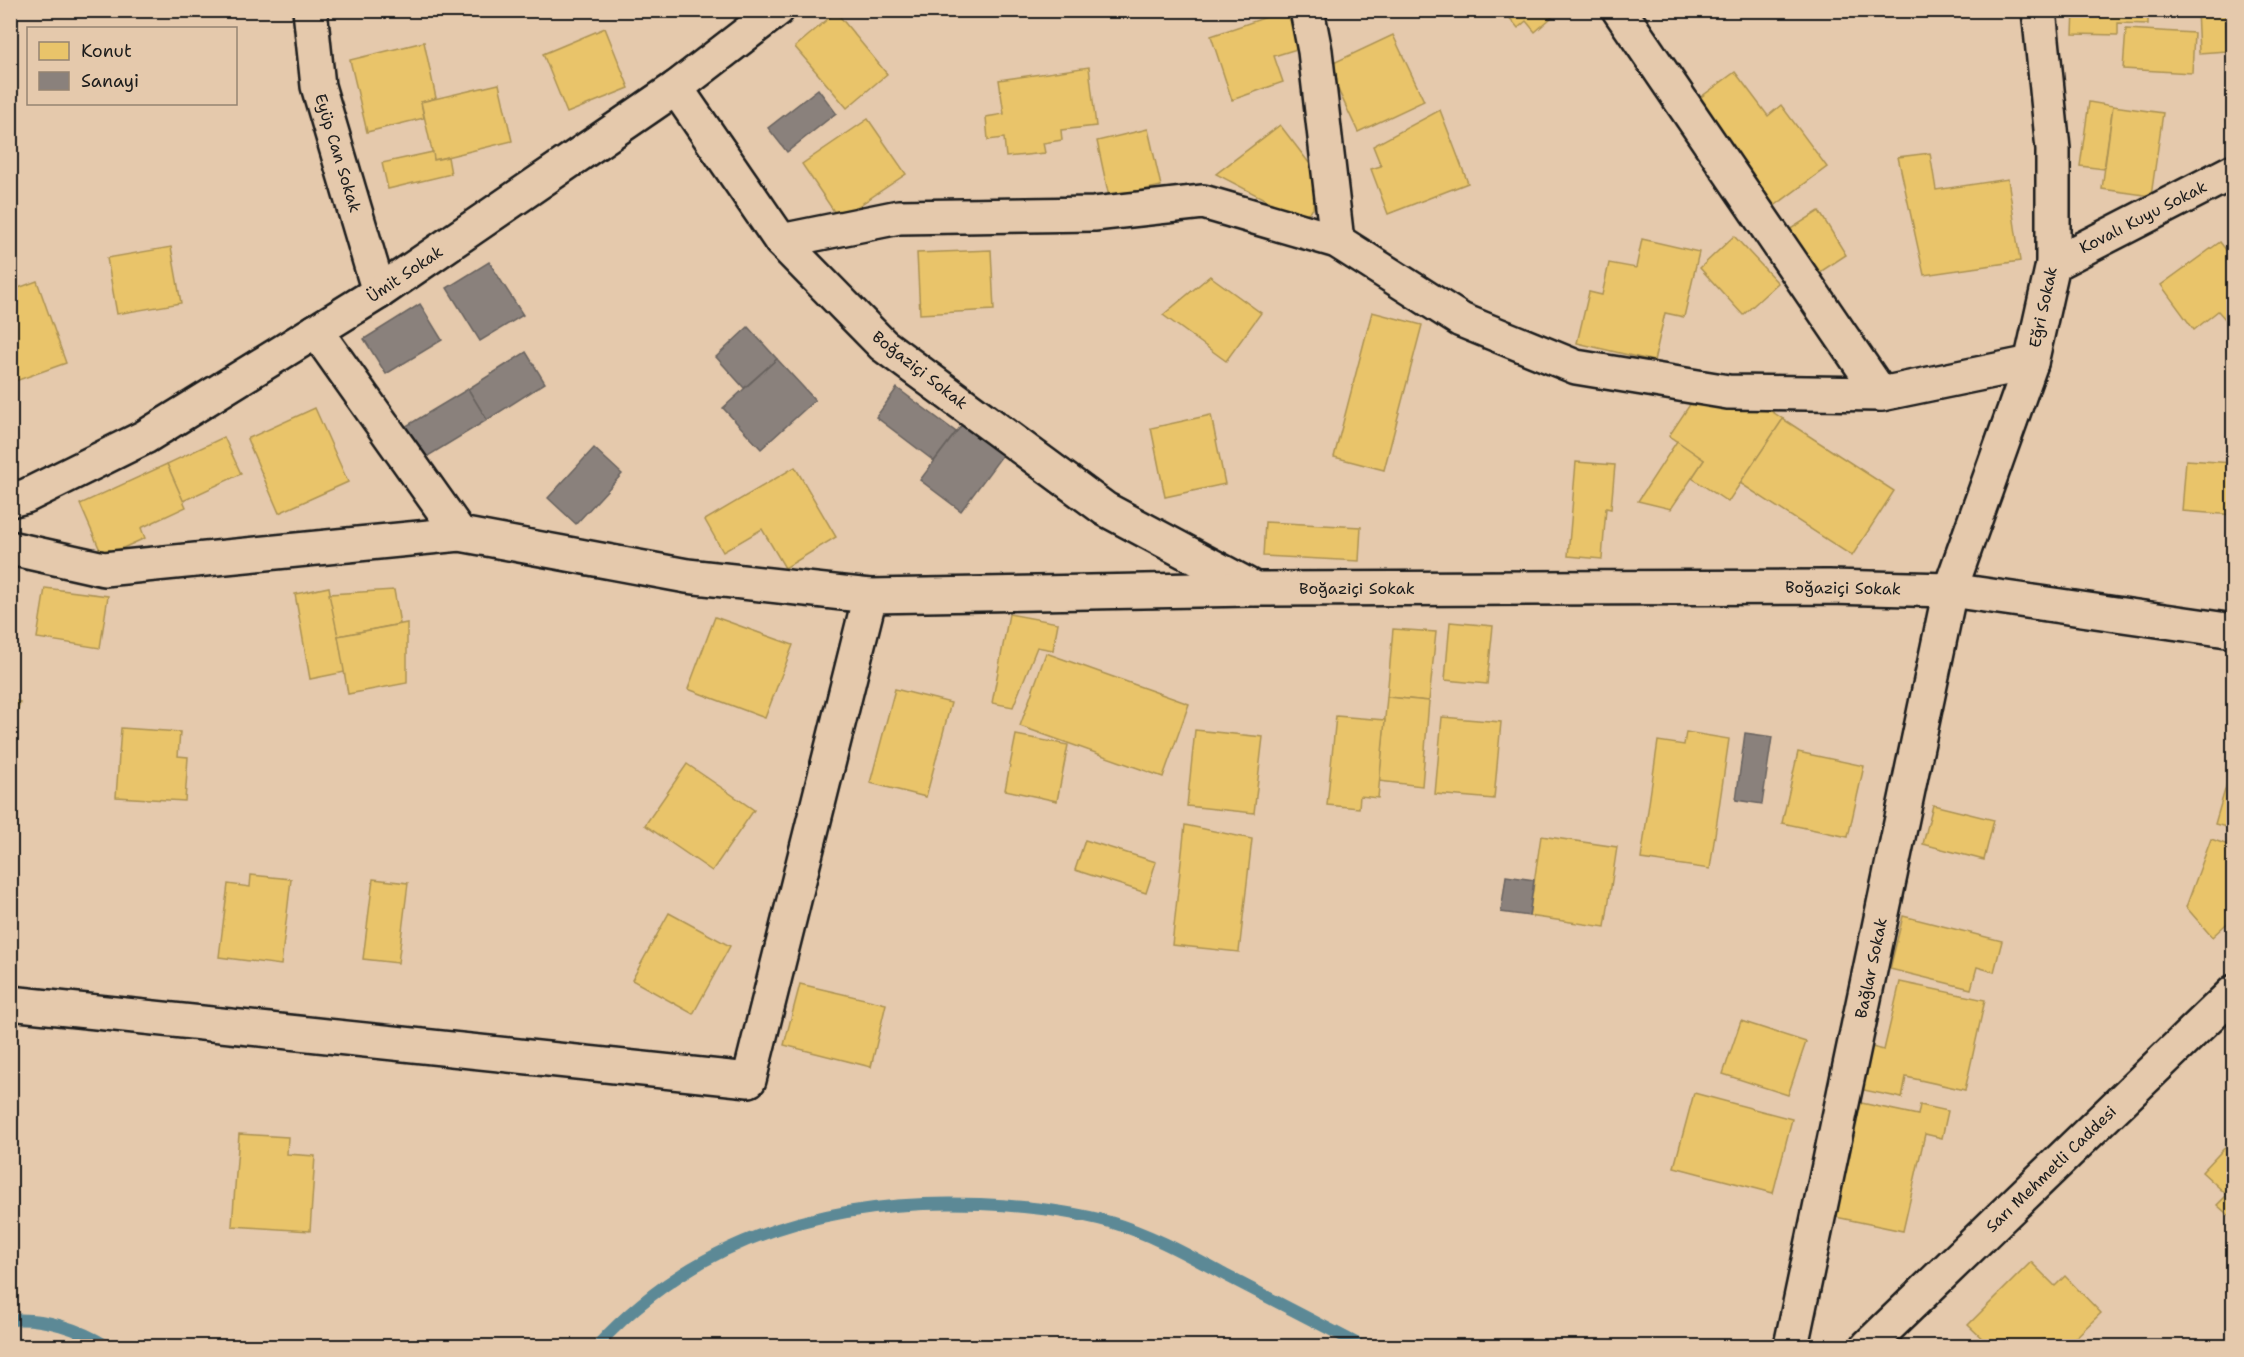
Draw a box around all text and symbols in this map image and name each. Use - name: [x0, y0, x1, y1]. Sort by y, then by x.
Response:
- legend: [27, 27, 237, 105]
- text: Konut: [81, 39, 132, 63]
- text: Sanayi: [81, 69, 139, 93]
- street label: Eyüp Can Sokak: [310, 91, 366, 215]
- street label: Kovalı Kuyu Sokak: [2076, 176, 2210, 258]
- street label: Ümit Sokak: [363, 241, 447, 307]
- street label: Eğri Sokak: [2024, 265, 2062, 349]
- street label: Boğaziçi Sokak: [868, 326, 972, 414]
- street label: Boğaziçi Sokak: [1785, 576, 1901, 600]
- street label: Boğaziçi Sokak: [1299, 578, 1415, 599]
- street label: Bağlar Sokak: [1850, 916, 1892, 1020]
- street label: Sarı Mehmetli Caddesi: [1981, 1101, 2121, 1237]

